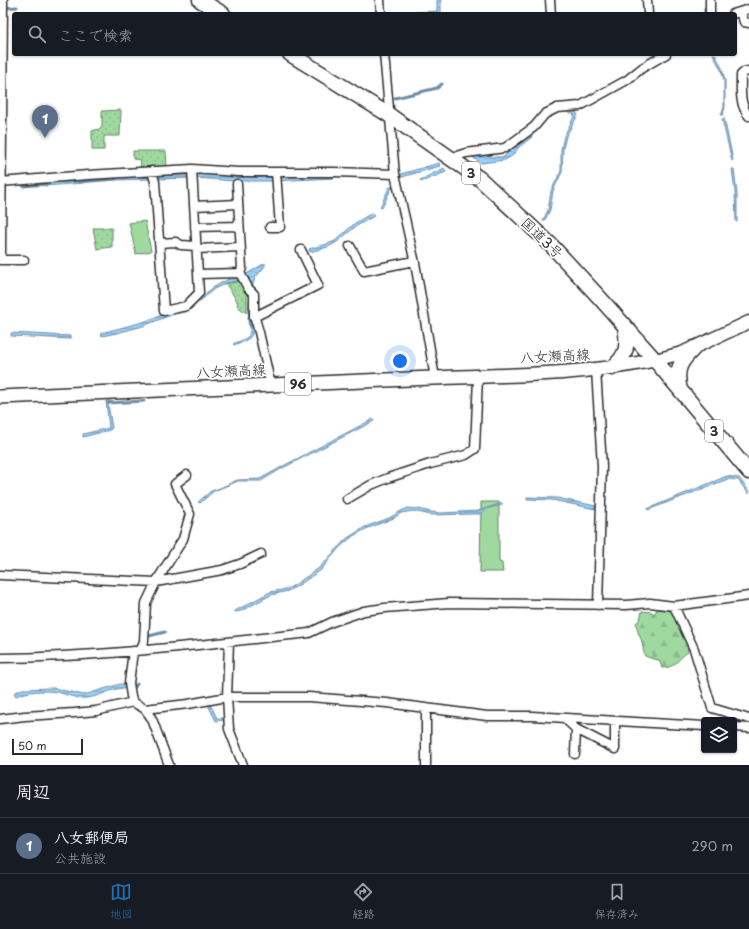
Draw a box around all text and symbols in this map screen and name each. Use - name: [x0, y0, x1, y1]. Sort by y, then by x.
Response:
- search box: [12, 12, 737, 56]
- icon: search: [26, 23, 48, 45]
- text: ここで検索: [58, 23, 133, 46]
- pin: 1: [32, 105, 58, 138]
- road number: 3: [462, 162, 480, 184]
- street label: 国道3号: [517, 212, 568, 263]
- street label: 八女瀬高線: [519, 343, 590, 368]
- your location: [390, 351, 410, 371]
- street label: 八女瀬高線: [195, 358, 266, 383]
- road number: 96: [285, 373, 311, 395]
- road number: 3: [705, 420, 723, 442]
- map controls: [701, 717, 737, 753]
- button: layers: [701, 717, 737, 753]
- scale bar: [12, 737, 83, 756]
- text: 50 m: [18, 737, 47, 754]
- text: 周辺: [16, 778, 50, 804]
- text: 八女郵便局: [54, 825, 129, 848]
- text: 1: [26, 836, 32, 855]
- text: 290 m: [692, 836, 733, 855]
- text: 公共施設: [54, 848, 106, 867]
- tab: 地図: [110, 881, 132, 922]
- tab: 経路: [352, 881, 374, 922]
- tab: 保存済み: [595, 881, 639, 922]

